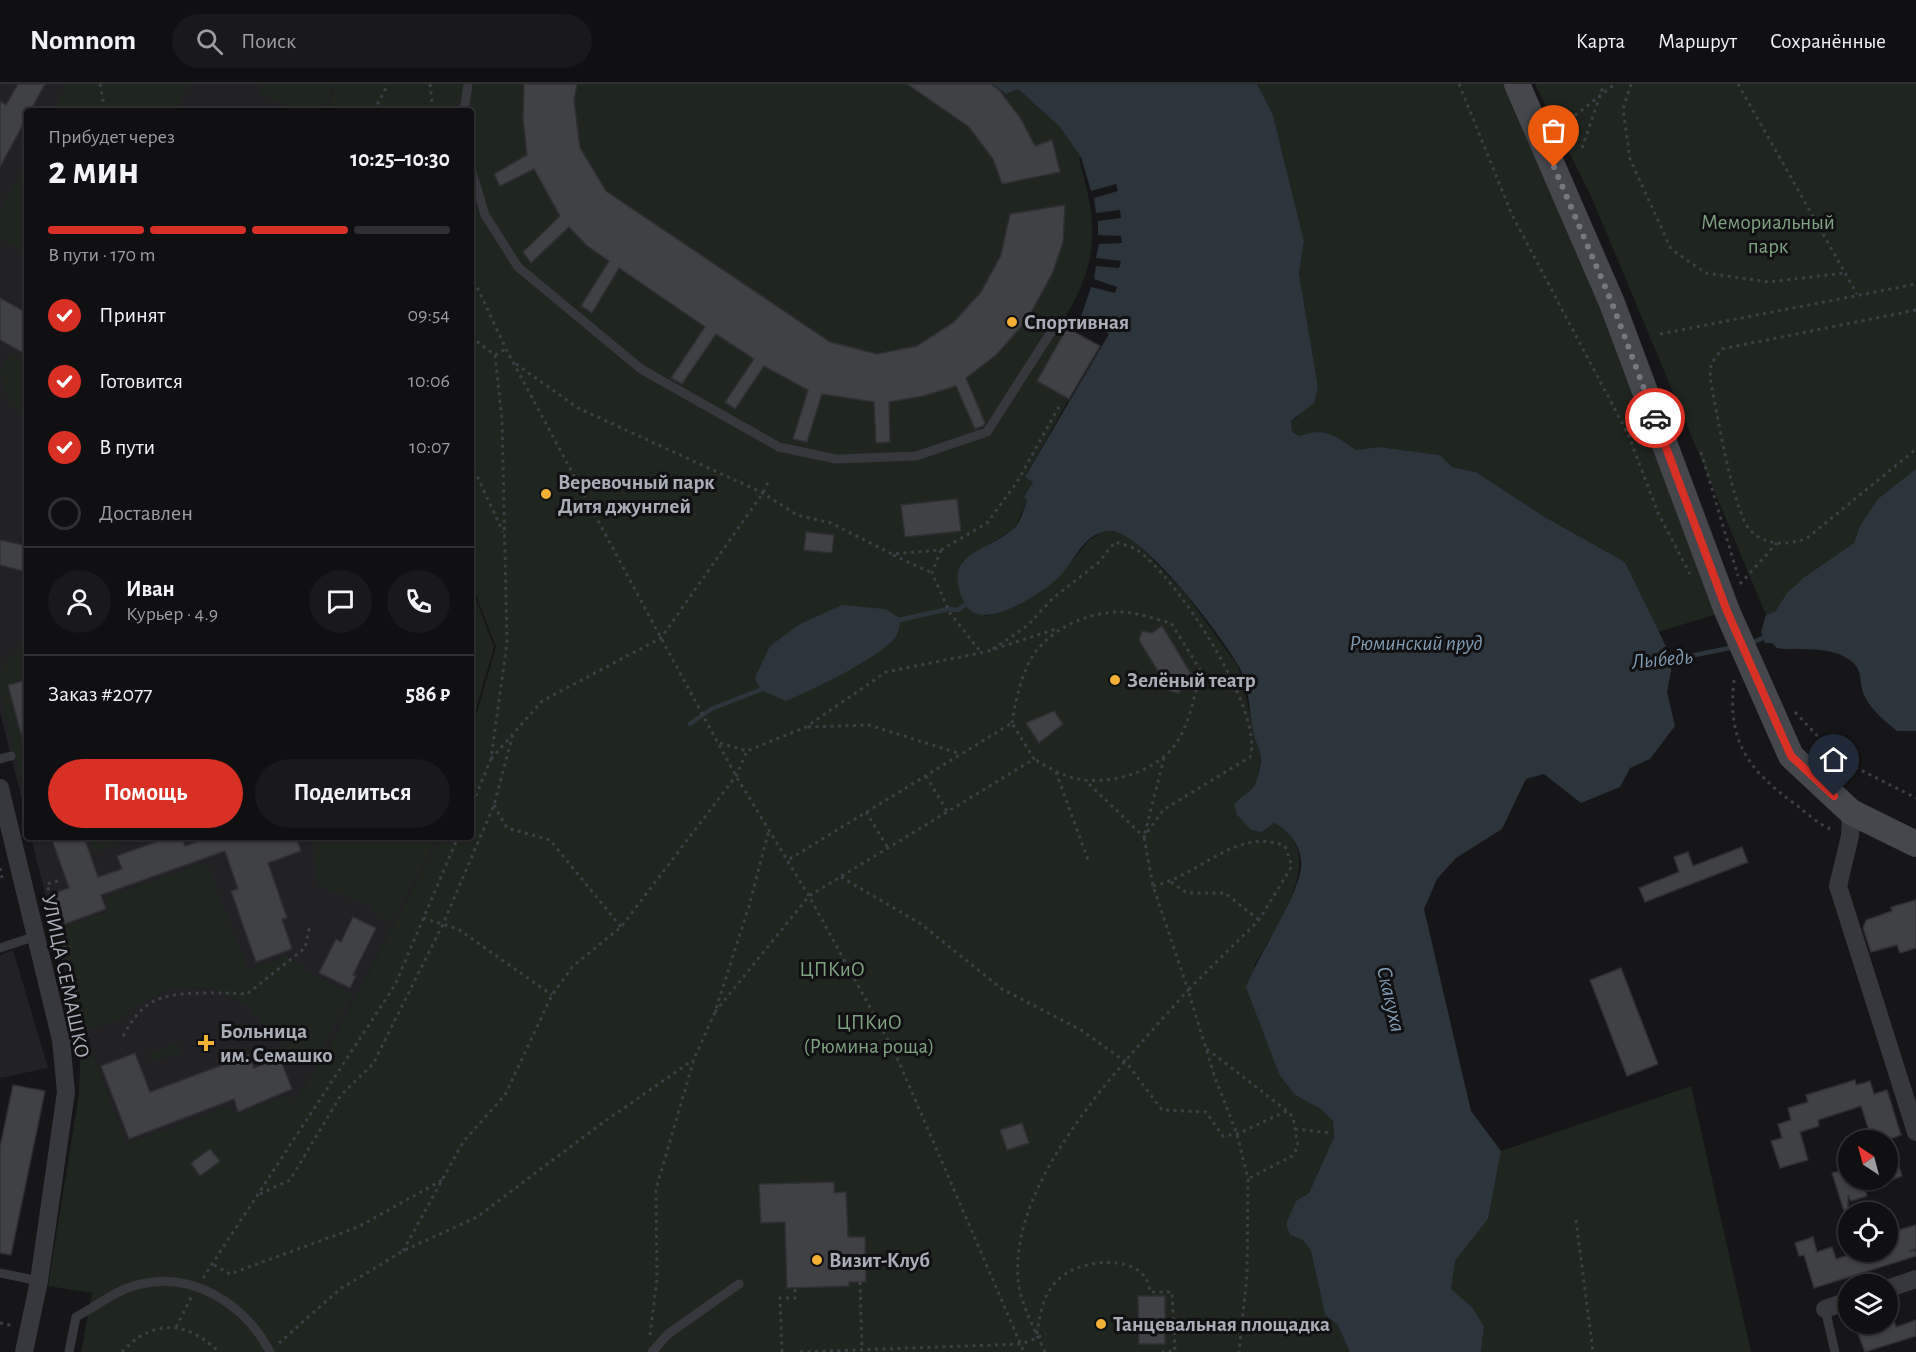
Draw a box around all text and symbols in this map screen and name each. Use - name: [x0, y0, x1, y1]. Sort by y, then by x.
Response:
- search box: [172, 14, 592, 68]
- icon: search: [193, 25, 226, 58]
- text: Nomnom: [30, 27, 136, 55]
- text: Поиск: [241, 30, 296, 52]
- text: Карта: [1576, 31, 1625, 52]
- text: Маршрут: [1658, 31, 1737, 52]
- text: Сохранённые: [1770, 31, 1886, 52]
- pin: [1528, 105, 1579, 167]
- icon: bag: [1537, 114, 1570, 147]
- text: Прибудет через: [48, 127, 175, 147]
- text: 10:25–10:30: [350, 148, 450, 170]
- text: 2 мин: [48, 152, 139, 191]
- park label: Мемориальный парк: [1701, 212, 1835, 257]
- text: В пути · 170 m: [48, 245, 155, 265]
- icon: check: [48, 299, 81, 332]
- text: Принят: [99, 304, 165, 326]
- text: 09:54: [407, 305, 450, 325]
- place label: Спортивная: [1024, 312, 1129, 333]
- marker: Спортивная: [1005, 315, 1019, 329]
- icon: check: [48, 365, 81, 398]
- text: Готовится: [99, 370, 183, 392]
- text: 10:06: [408, 371, 450, 391]
- courier: [1625, 388, 1685, 448]
- icon: car: [1639, 402, 1672, 435]
- icon: check: [48, 431, 81, 464]
- text: В пути: [99, 436, 155, 458]
- text: 10:07: [409, 437, 450, 457]
- place label: Веревочный парк Дитя джунглей: [558, 472, 715, 517]
- marker: Веревочный парк Дитя джунглей: [539, 487, 553, 501]
- text: Доставлен: [99, 502, 193, 524]
- button: person: [48, 570, 111, 633]
- button: chat: [309, 570, 372, 633]
- button: phone: [387, 570, 450, 633]
- text: Иван: [126, 578, 175, 600]
- text: Курьер · 4.9: [126, 604, 218, 624]
- water label: Рюминский пруд: [1350, 632, 1482, 655]
- water label: Лыбедь: [1629, 645, 1694, 673]
- place label: Зелёный театр: [1127, 670, 1256, 691]
- marker: Зелёный театр: [1108, 673, 1122, 687]
- text: Заказ #2077: [48, 683, 153, 705]
- text: 586 ₽: [405, 683, 450, 705]
- pin: [1808, 734, 1859, 796]
- icon: home: [1817, 743, 1850, 776]
- button: Помощь: [48, 759, 243, 828]
- button: Поделиться: [255, 759, 450, 828]
- street label: УЛИЦА СЕМАШКО: [38, 892, 93, 1060]
- park label: ЦПКиО: [799, 959, 865, 980]
- water label: Скакуха: [1373, 964, 1409, 1034]
- park label: ЦПКиО (Рюмина роща): [804, 1012, 934, 1057]
- place label: Больница им. Семашко: [220, 1021, 333, 1066]
- marker: Больница им. Семашко: [197, 1034, 215, 1052]
- north arrow: [1838, 1130, 1898, 1190]
- map controls: [1838, 1130, 1898, 1334]
- button: locate: [1838, 1202, 1898, 1262]
- place label: Визит-Клуб: [829, 1250, 930, 1271]
- marker: Визит-Клуб: [810, 1253, 824, 1267]
- button: layers: [1838, 1274, 1898, 1334]
- place label: Танцевальная площадка: [1113, 1314, 1330, 1335]
- marker: Танцевальная площадка: [1094, 1317, 1108, 1331]

